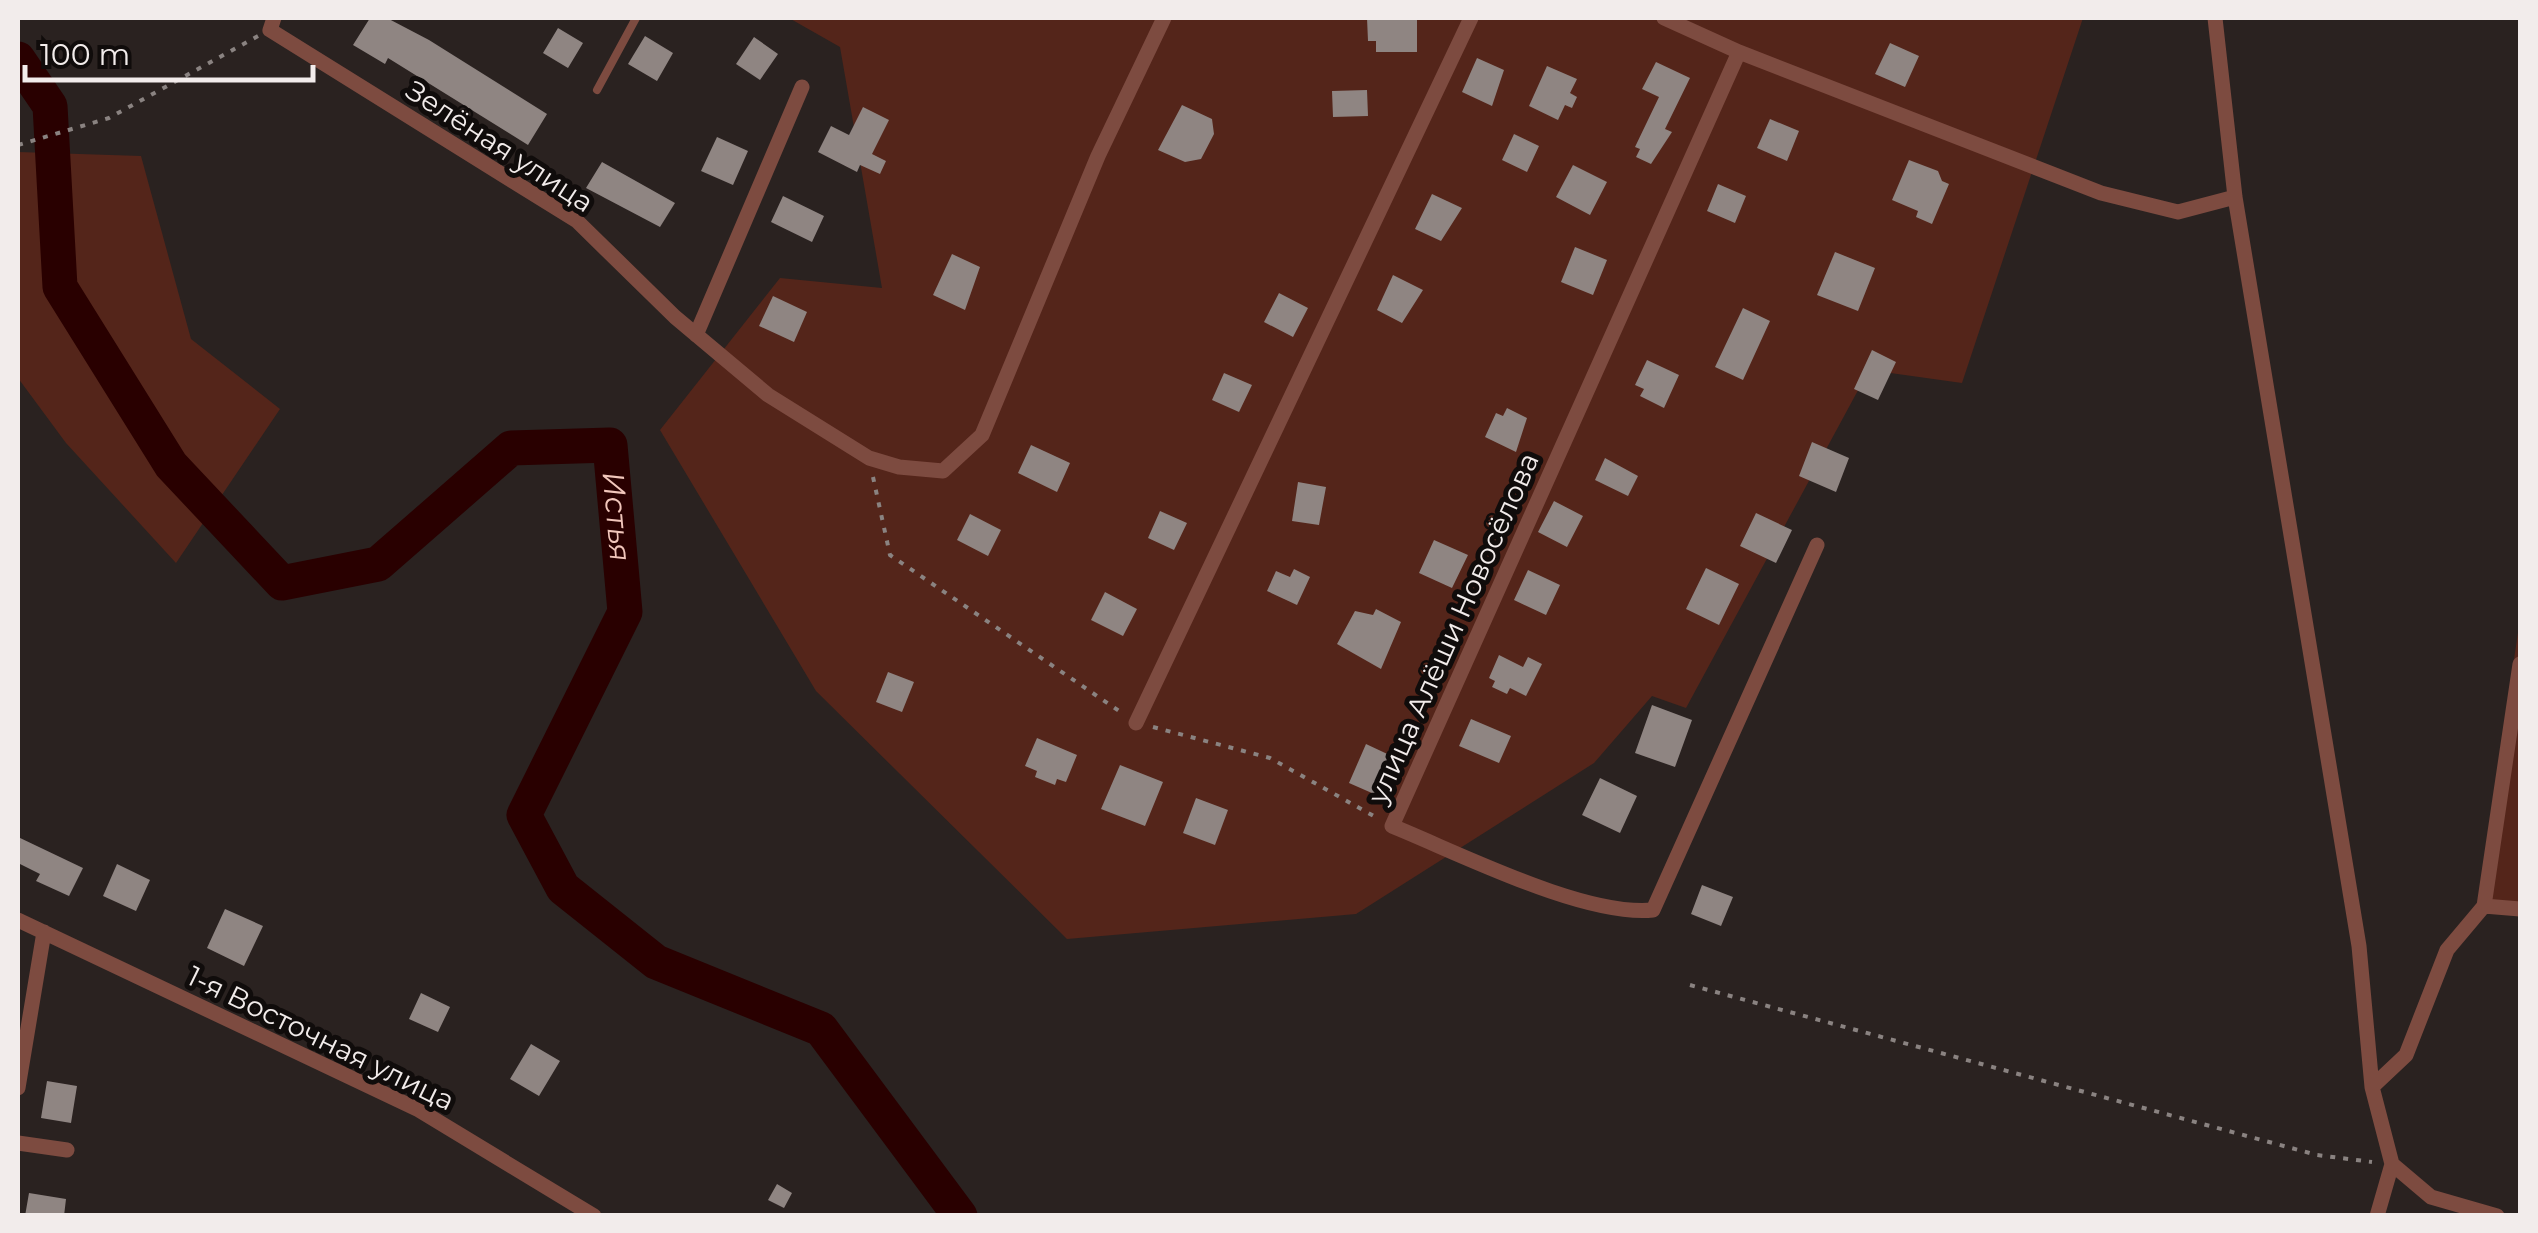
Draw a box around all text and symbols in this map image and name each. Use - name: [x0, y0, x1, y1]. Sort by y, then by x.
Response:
- scale bar: [25, 20, 312, 82]
- text: 100 m: [40, 36, 130, 73]
- street label: Зелёная улица: [400, 73, 600, 219]
- street label: улица Алёши Новосёлова: [1360, 447, 1546, 809]
- water label: Истья: [594, 470, 639, 563]
- street label: 1-я Восточная улица: [182, 959, 460, 1117]

